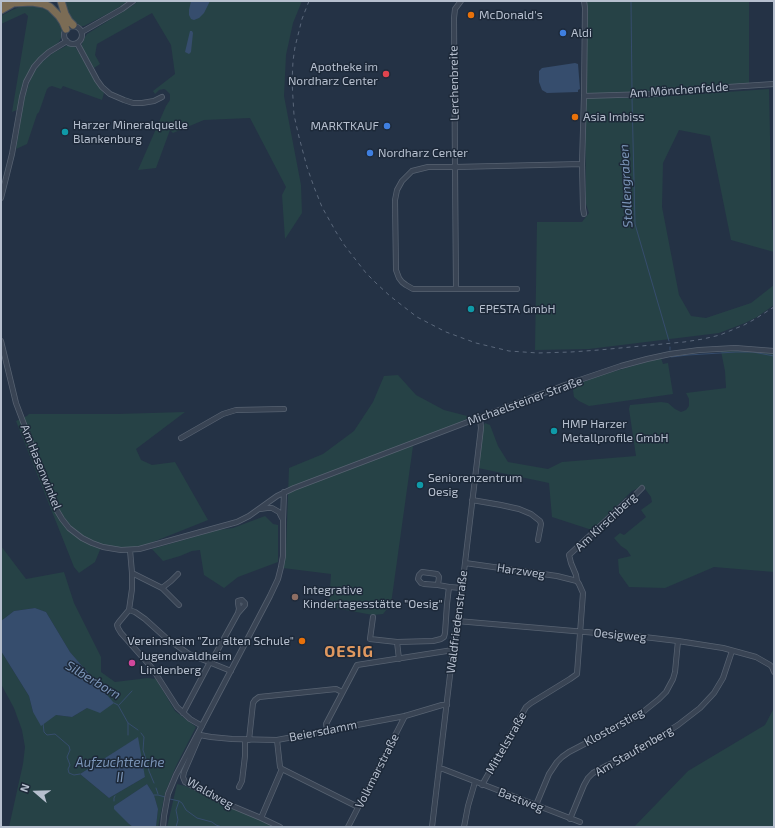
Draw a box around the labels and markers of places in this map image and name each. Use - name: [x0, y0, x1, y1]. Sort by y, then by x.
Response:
- place label: McDonald's: [479, 8, 543, 22]
- marker: McDonald's: [466, 10, 476, 20]
- place label: Aldi: [571, 26, 592, 40]
- marker: Aldi: [558, 28, 568, 38]
- place label: Apotheke im Nordharz Center: [288, 60, 378, 88]
- marker: Apotheke im Nordharz Center: [381, 69, 391, 79]
- place label: Asia Imbiss: [583, 110, 644, 124]
- marker: Asia Imbiss: [570, 112, 580, 122]
- place label: Harzer Mineralquelle Blankenburg: [73, 118, 188, 146]
- place label: MARKTKAUF: [311, 119, 379, 133]
- marker: MARKTKAUF: [382, 121, 392, 131]
- marker: Harzer Mineralquelle Blankenburg: [60, 127, 70, 137]
- place label: Nordharz Center: [378, 146, 468, 160]
- marker: Nordharz Center: [365, 148, 375, 158]
- place label: EPESTA GmbH: [479, 302, 556, 316]
- marker: EPESTA GmbH: [466, 304, 476, 314]
- place label: HMP Harzer Metallprofile GmbH: [562, 417, 669, 445]
- marker: HMP Harzer Metallprofile GmbH: [549, 426, 559, 436]
- place label: Seniorenzentrum Oesig: [428, 471, 522, 499]
- marker: Seniorenzentrum Oesig: [415, 480, 425, 490]
- place label: Integrative Kindertagesstätte "Oesig": [303, 583, 443, 611]
- marker: Integrative Kindertagesstätte "Oesig": [290, 592, 300, 602]
- place label: Vereinsheim "Zur alten Schule": [127, 634, 294, 648]
- marker: Vereinsheim "Zur alten Schule": [297, 636, 307, 646]
- place label: Jugendwaldheim Lindenberg: [140, 649, 232, 677]
- marker: Jugendwaldheim Lindenberg: [127, 658, 137, 668]

